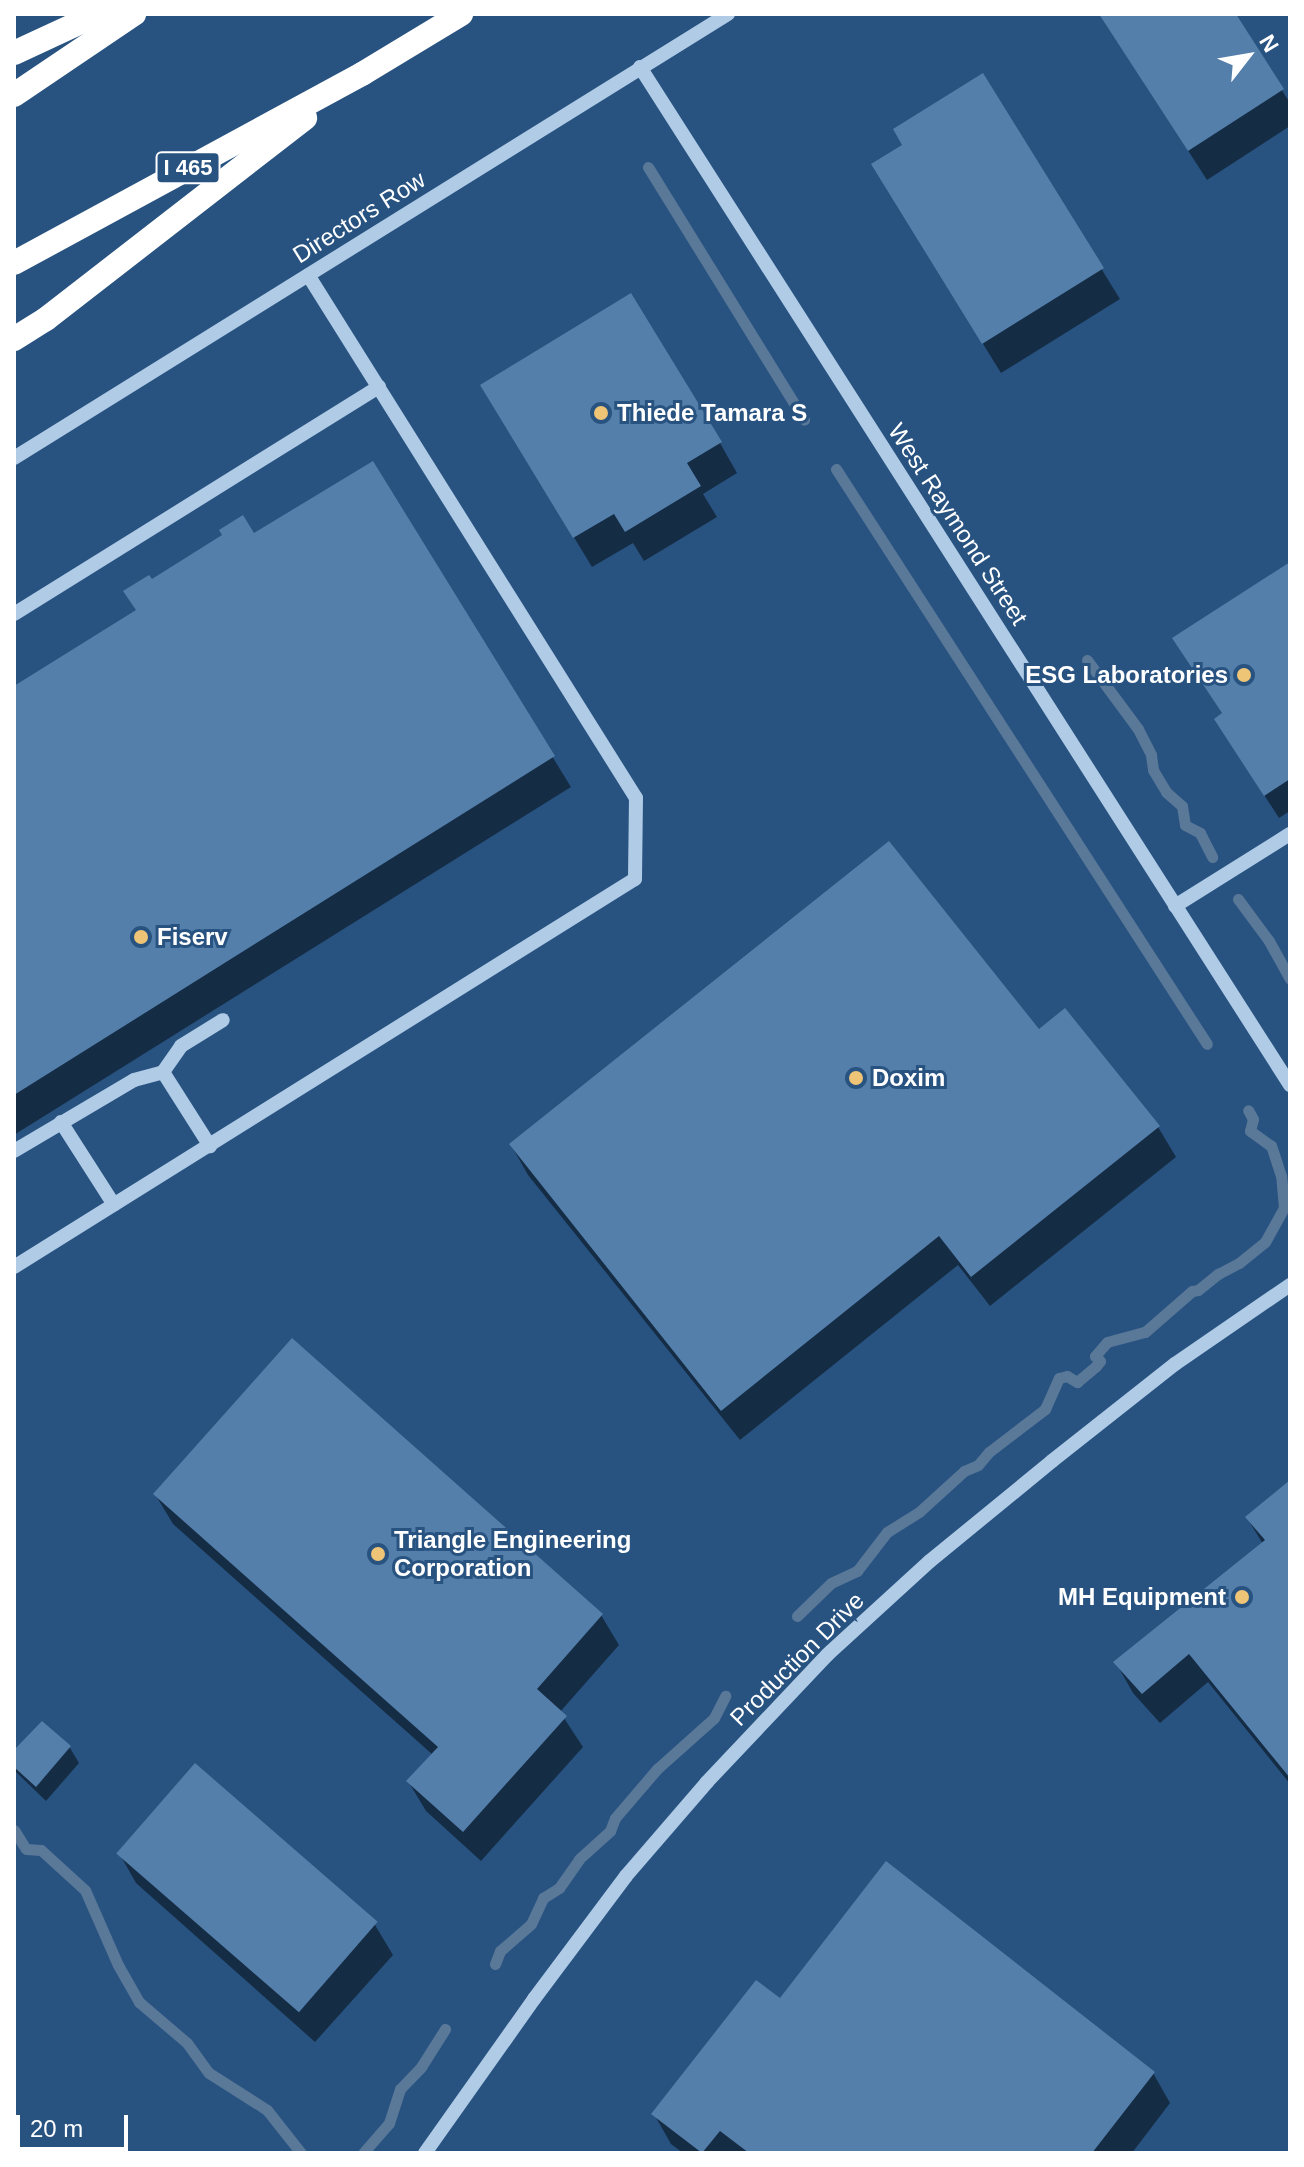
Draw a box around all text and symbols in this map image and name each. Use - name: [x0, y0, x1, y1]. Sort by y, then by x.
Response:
- north arrow: [1208, 16, 1288, 96]
- text: N: [1254, 30, 1284, 57]
- road number: I 465: [154, 150, 222, 186]
- street label: Directors Row: [287, 165, 431, 269]
- place label: Thiede Tamara S: [617, 399, 807, 427]
- marker: Thiede Tamara S: [592, 404, 610, 422]
- street label: West Raymond Street: [882, 418, 1034, 630]
- place label: ESG Laboratories: [1025, 661, 1228, 689]
- marker: ESG Laboratories: [1235, 666, 1253, 684]
- place label: Fiserv: [157, 923, 228, 951]
- marker: Fiserv: [132, 928, 150, 946]
- place label: Doxim: [872, 1064, 945, 1092]
- marker: Doxim: [847, 1069, 865, 1087]
- place label: Triangle Engineering Corporation: [394, 1526, 631, 1582]
- marker: Triangle Engineering Corporation: [369, 1545, 387, 1563]
- place label: MH Equipment: [1058, 1583, 1226, 1611]
- street label: Production Drive: [724, 1586, 870, 1732]
- marker: MH Equipment: [1233, 1588, 1251, 1606]
- scale bar: [20, 2099, 132, 2149]
- text: 20 m: [30, 2115, 83, 2142]

